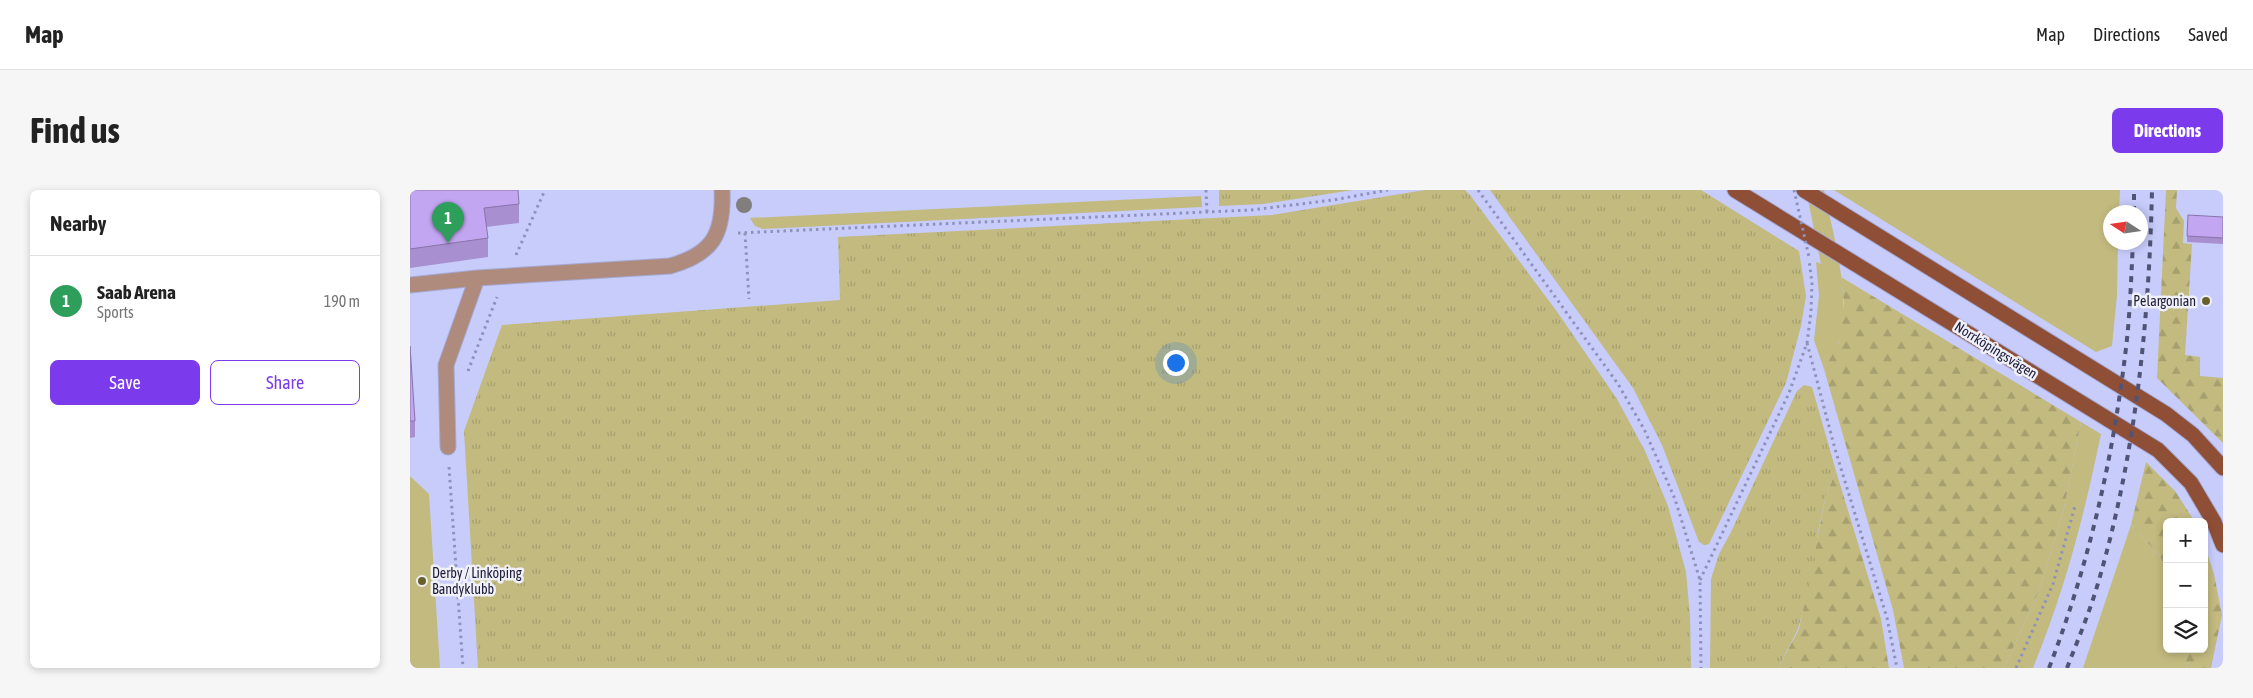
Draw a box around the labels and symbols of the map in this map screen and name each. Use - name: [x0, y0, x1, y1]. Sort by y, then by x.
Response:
- pin: 1: [432, 202, 464, 243]
- north arrow: [2103, 205, 2148, 250]
- place label: Pelargonian: [2133, 293, 2196, 309]
- marker: Pelargonian: [2200, 295, 2212, 307]
- street label: Norrköpingsvägen: [1952, 318, 2040, 382]
- your location: [1163, 350, 1189, 376]
- place label: Derby / Linköping Bandyklubb: [432, 565, 522, 597]
- marker: Derby / Linköping Bandyklubb: [416, 575, 428, 587]

